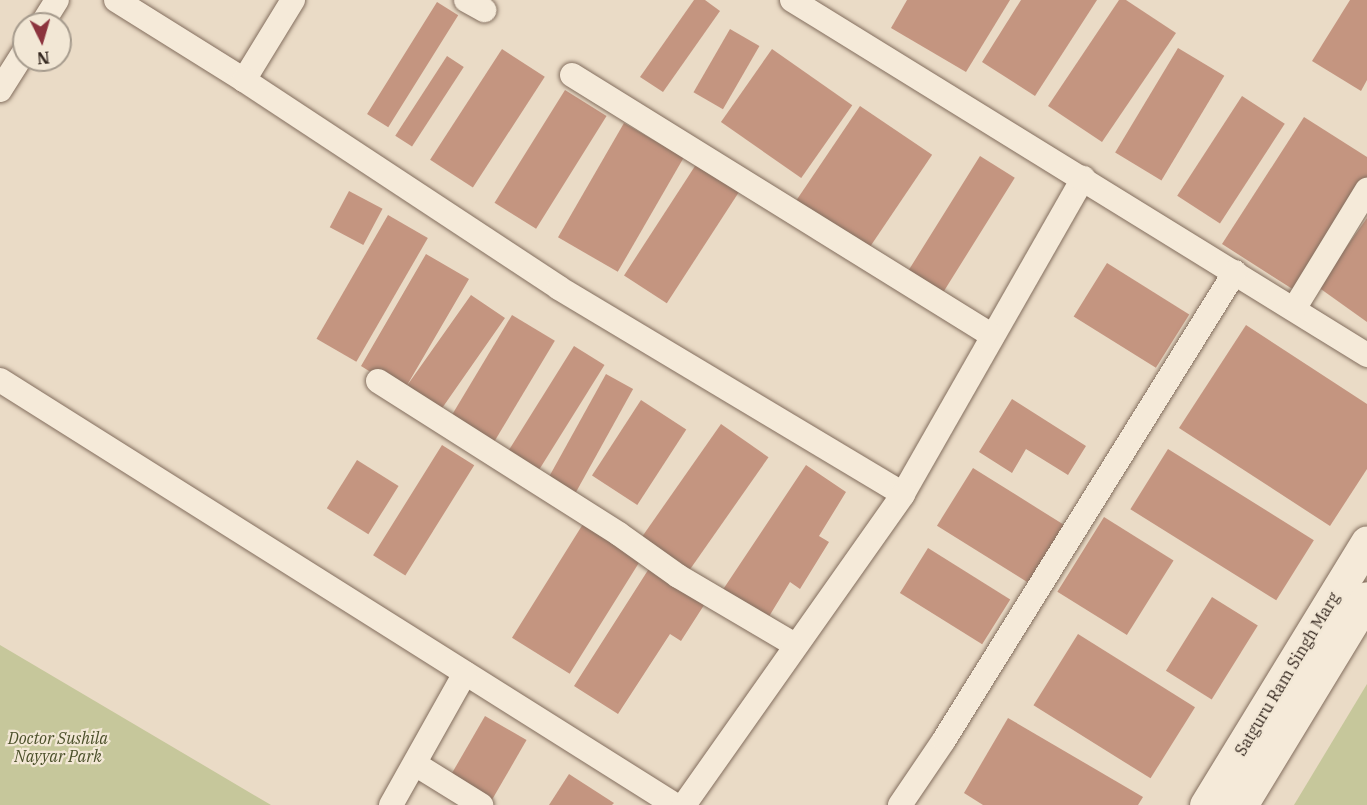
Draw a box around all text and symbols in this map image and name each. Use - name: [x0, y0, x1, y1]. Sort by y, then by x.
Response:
- north arrow: [12, 12, 72, 72]
- text: N: [36, 47, 51, 68]
- street label: Satguru Ram Singh Marg: [1231, 589, 1343, 759]
- park label: Doctor Sushila Nayyar Park: [8, 728, 108, 766]

